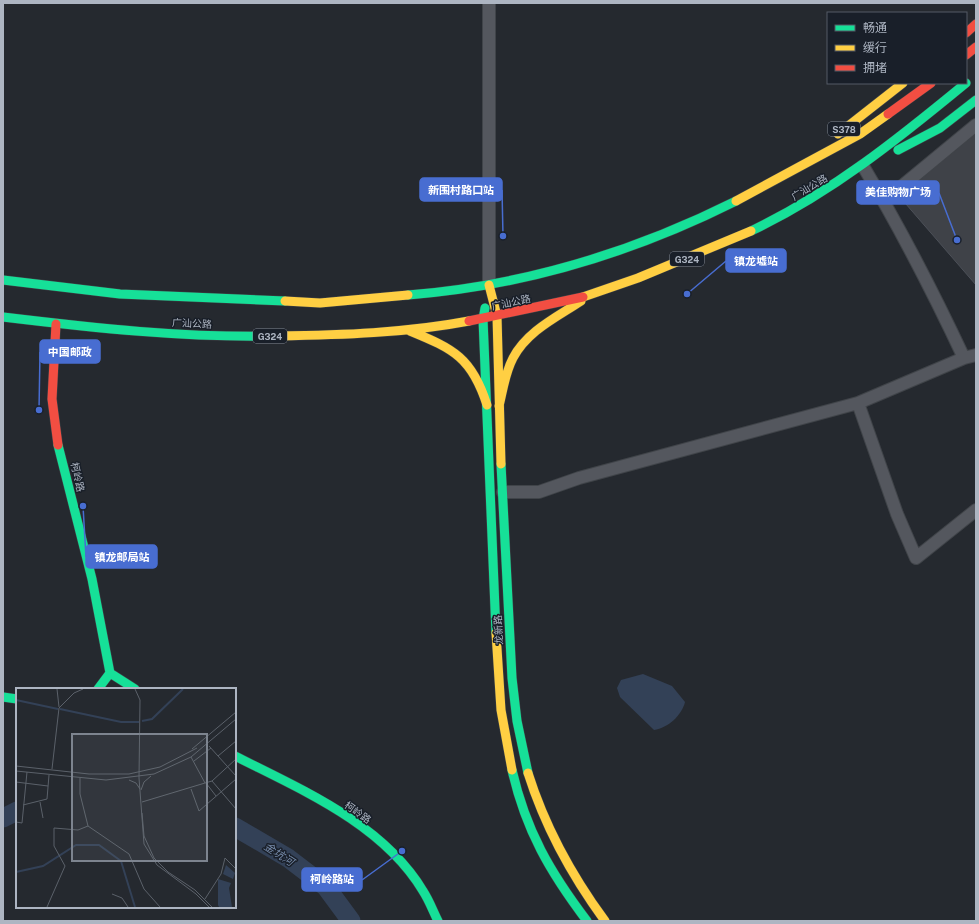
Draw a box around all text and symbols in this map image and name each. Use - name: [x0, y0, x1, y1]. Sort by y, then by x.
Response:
- legend: [827, 12, 967, 84]
- text: 畅通: [863, 21, 887, 35]
- text: 缓行: [863, 41, 887, 55]
- text: 拥堵: [863, 61, 887, 75]
- road number: S378: [828, 122, 860, 136]
- street label: 广汕公路: [789, 172, 829, 202]
- callout: 新围村路口站: [420, 178, 502, 201]
- callout: 美佳购物广场: [857, 181, 939, 204]
- text: 新围村路口站: [428, 184, 494, 196]
- text: 美佳购物广场: [865, 186, 931, 198]
- callout: 镇龙墟站: [726, 249, 786, 272]
- road number: G324: [670, 252, 704, 266]
- text: 镇龙墟站: [734, 255, 778, 267]
- street label: 广汕公路: [490, 292, 532, 312]
- street label: 广汕公路: [172, 316, 212, 330]
- road number: G324: [253, 329, 287, 343]
- callout: 中国邮政: [40, 340, 100, 363]
- text: 中国邮政: [48, 346, 92, 358]
- street label: 柯岭路: [69, 461, 87, 493]
- callout: 镇龙邮局站: [86, 545, 157, 568]
- text: 镇龙邮局站: [95, 551, 150, 563]
- street label: 龙新路: [491, 615, 505, 645]
- inset map: [16, 688, 236, 908]
- street label: 柯岭路: [342, 798, 374, 826]
- water label: 金坑河: [262, 840, 298, 869]
- callout: 柯岭路站: [302, 868, 362, 891]
- text: 柯岭路站: [310, 873, 354, 885]

